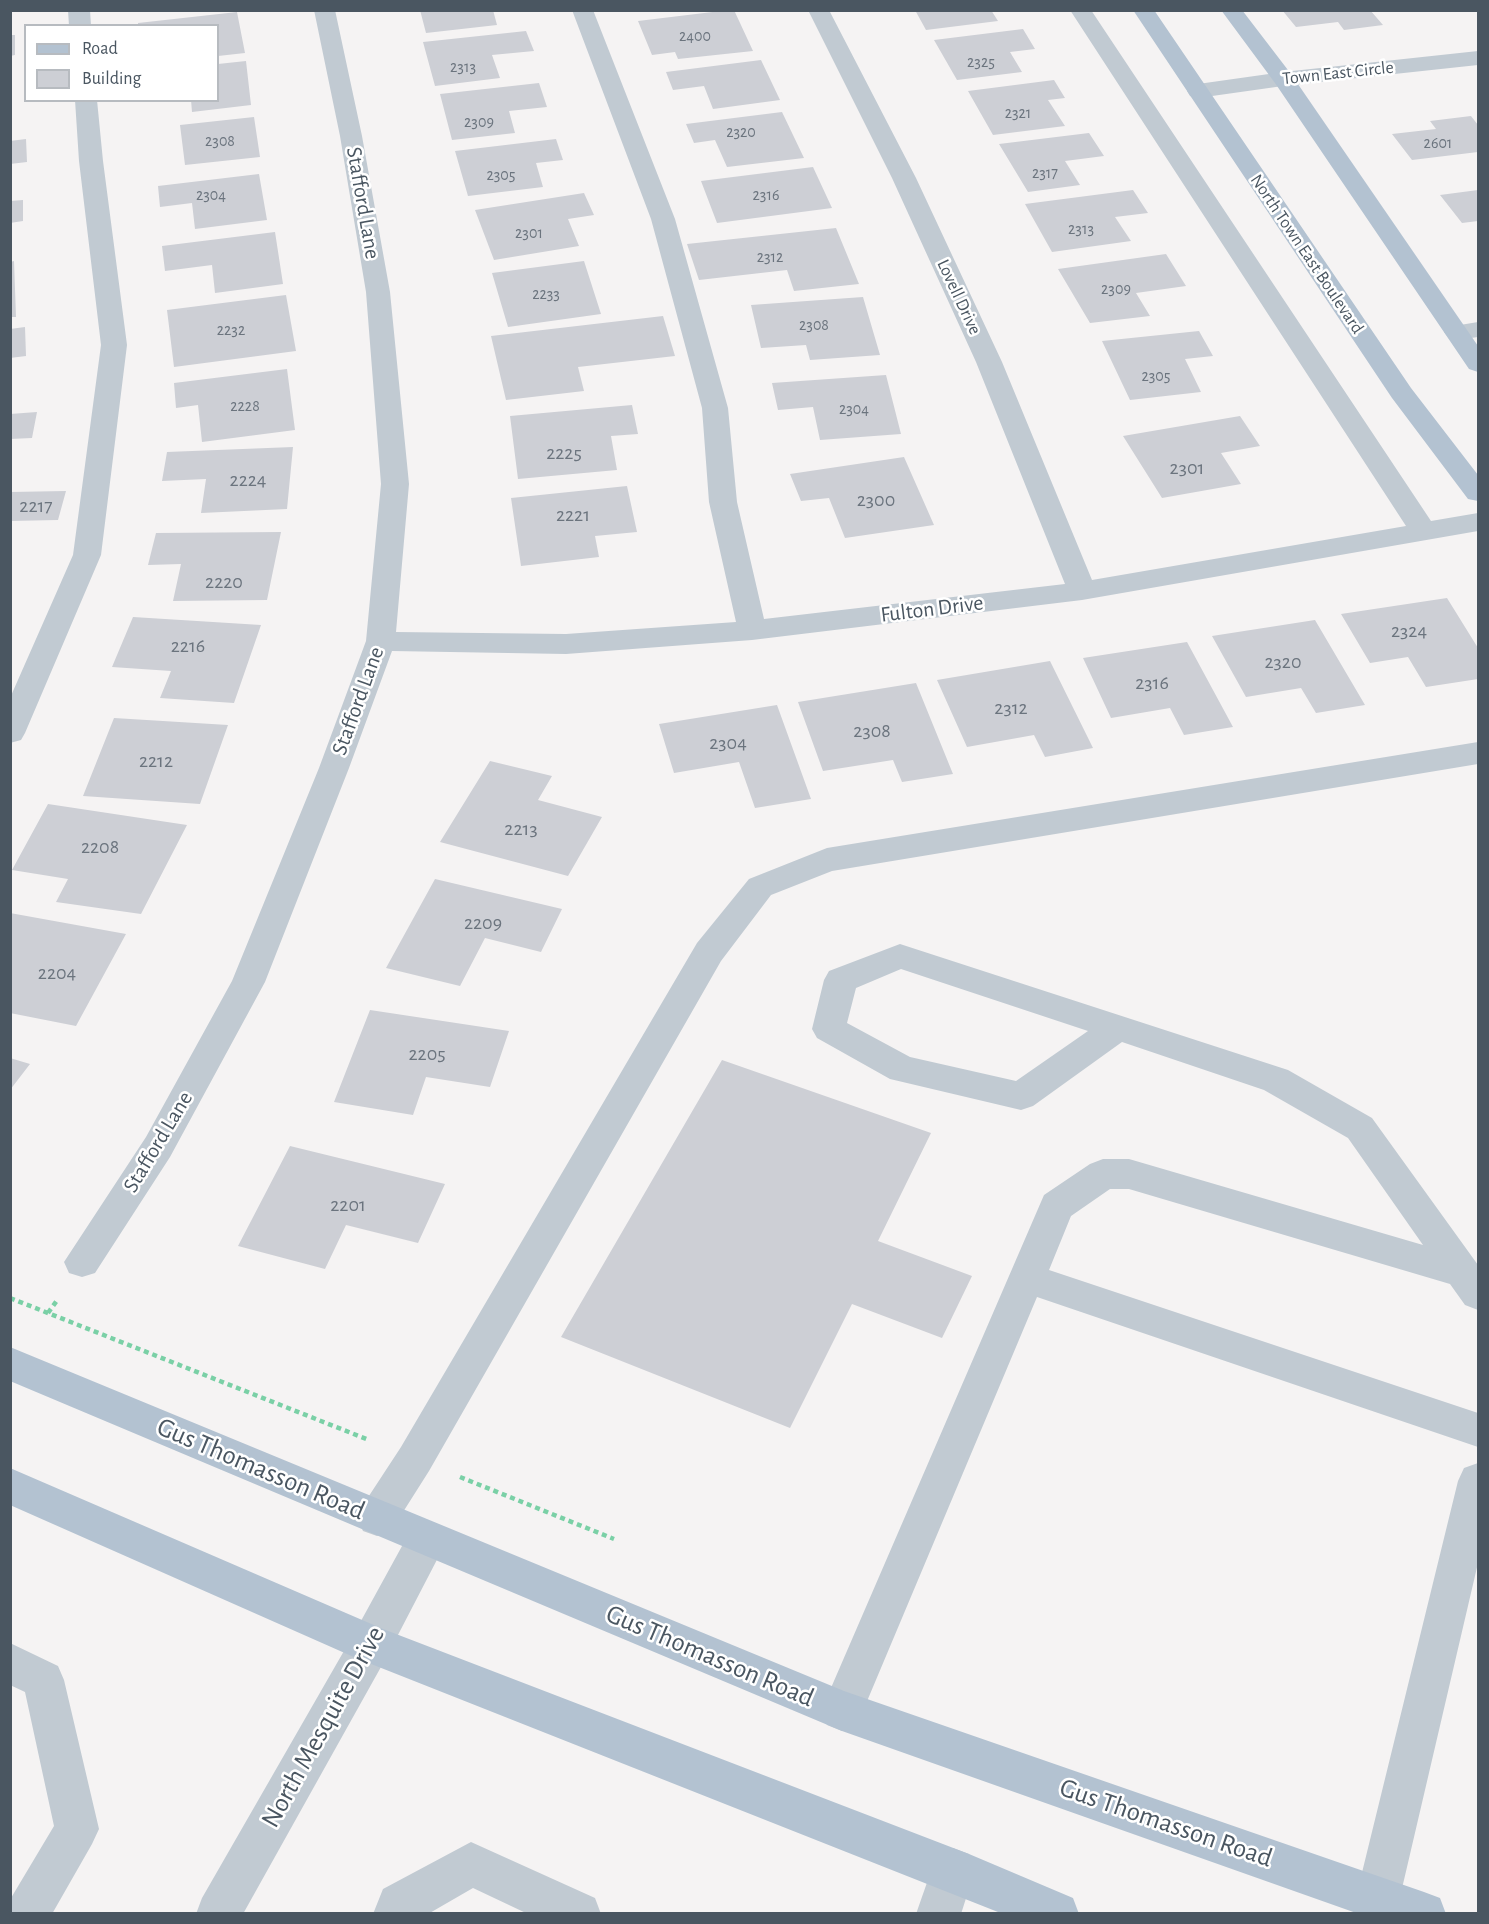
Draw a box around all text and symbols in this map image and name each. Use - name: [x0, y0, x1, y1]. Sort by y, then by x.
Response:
- legend: [24, 24, 219, 102]
- house number: 2400: [679, 26, 711, 46]
- text: Road: [82, 40, 118, 58]
- house number: 2325: [967, 52, 995, 72]
- street label: Town East Circle: [1281, 56, 1395, 90]
- house number: 2313: [450, 57, 476, 77]
- text: Building: [82, 70, 141, 88]
- house number: 2321: [1005, 103, 1031, 123]
- house number: 2309: [464, 112, 494, 132]
- house number: 2320: [726, 122, 756, 142]
- house number: 2308: [205, 131, 235, 151]
- house number: 2601: [1424, 133, 1452, 153]
- street label: Stafford Lane: [340, 145, 386, 261]
- house number: 2317: [1032, 163, 1058, 183]
- house number: 2305: [486, 165, 516, 185]
- street label: North Town East Boulevard: [1246, 170, 1368, 338]
- house number: 2304: [196, 185, 226, 205]
- house number: 2316: [753, 185, 779, 205]
- house number: 2313: [1068, 219, 1094, 239]
- house number: 2301: [515, 223, 543, 243]
- house number: 2312: [757, 247, 783, 267]
- street label: Lovell Drive: [932, 256, 986, 338]
- house number: 2309: [1101, 279, 1131, 299]
- house number: 2233: [532, 284, 560, 304]
- house number: 2308: [799, 315, 829, 335]
- house number: 2232: [217, 320, 245, 340]
- house number: 2305: [1141, 366, 1171, 386]
- house number: 2228: [230, 396, 260, 416]
- house number: 2304: [839, 399, 869, 419]
- house number: 2225: [546, 441, 582, 465]
- house number: 2301: [1170, 456, 1204, 480]
- house number: 2224: [230, 468, 266, 492]
- house number: 2300: [857, 488, 895, 512]
- house number: 2217: [19, 494, 53, 518]
- house number: 2221: [556, 503, 590, 527]
- house number: 2220: [205, 570, 243, 594]
- street label: Fulton Drive: [879, 590, 985, 628]
- house number: 2324: [1391, 619, 1427, 643]
- house number: 2216: [171, 634, 205, 658]
- street label: Stafford Lane: [326, 643, 390, 759]
- house number: 2320: [1265, 650, 1301, 674]
- house number: 2316: [1135, 671, 1169, 695]
- house number: 2312: [994, 696, 1028, 720]
- house number: 2308: [853, 719, 891, 743]
- house number: 2304: [709, 731, 747, 755]
- house number: 2212: [139, 749, 173, 773]
- house number: 2213: [504, 817, 538, 841]
- house number: 2208: [81, 835, 119, 859]
- house number: 2209: [464, 911, 502, 935]
- house number: 2204: [38, 961, 76, 985]
- house number: 2205: [408, 1042, 446, 1066]
- street label: Stafford Lane: [117, 1087, 199, 1197]
- house number: 2201: [330, 1193, 366, 1217]
- street label: Gus Thomasson Road: [152, 1411, 370, 1527]
- street label: Gus Thomasson Road: [601, 1598, 819, 1714]
- street label: North Mesquite Drive: [254, 1621, 392, 1833]
- street label: Gus Thomasson Road: [1055, 1771, 1277, 1875]

